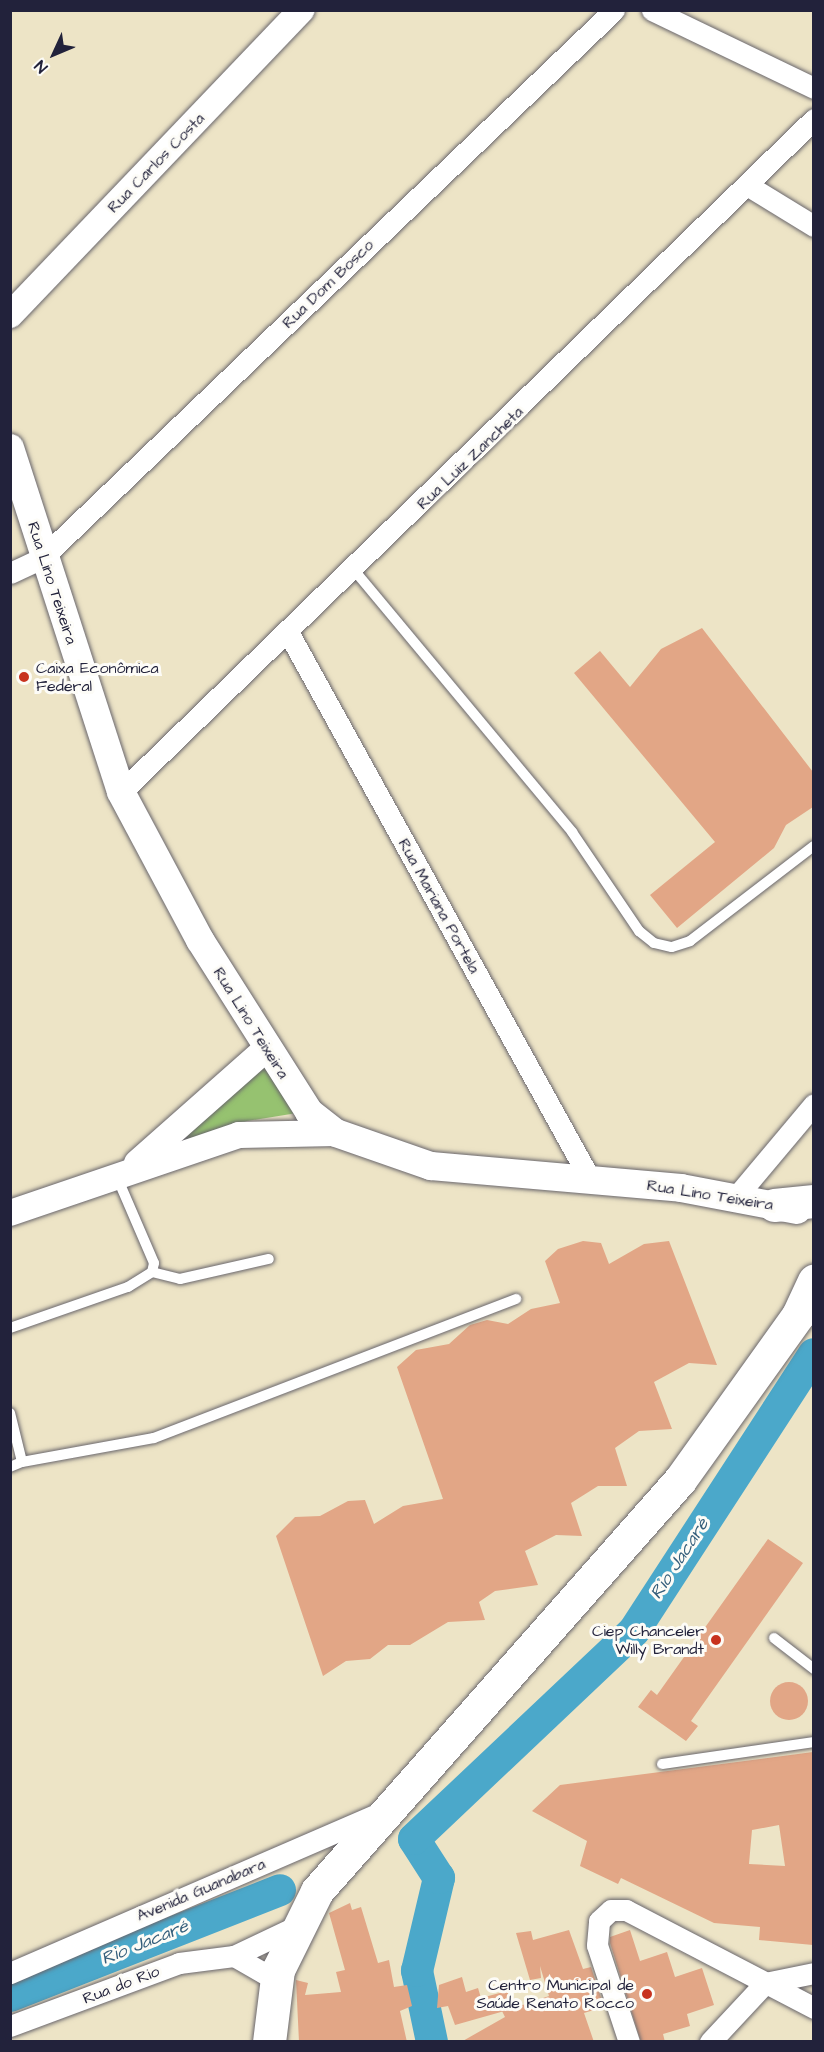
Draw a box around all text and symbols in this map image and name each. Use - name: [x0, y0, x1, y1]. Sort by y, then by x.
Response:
- north arrow: [24, 24, 84, 84]
- text: N: [30, 55, 52, 78]
- street label: Rua Carlos Costa: [103, 109, 209, 217]
- street label: Rua Dom Bosco: [278, 235, 378, 333]
- street label: Rua Luiz Zancheta: [413, 402, 527, 514]
- street label: Rua Lino Teixeira: [23, 519, 81, 647]
- place label: Caixa Econômica Federal: [36, 658, 159, 696]
- marker: Caixa Econômica Federal: [17, 670, 31, 684]
- street label: Rua Mariana Portela: [394, 835, 484, 977]
- street label: Rua Lino Teixeira: [209, 964, 293, 1082]
- street label: Rua Lino Teixeira: [645, 1176, 775, 1214]
- water label: Rio Jacaré: [646, 1515, 714, 1603]
- place label: Ciep Chanceler Willy Brandt: [592, 1621, 704, 1659]
- marker: Ciep Chanceler Willy Brandt: [709, 1633, 723, 1647]
- street label: Avenida Guanabara: [134, 1854, 268, 1926]
- water label: Rio Jacaré: [98, 1916, 192, 1970]
- street label: Rua do Rio: [80, 1962, 162, 2008]
- place label: Centro Municipal de Saúde Renato Rocco: [476, 1975, 634, 2013]
- marker: Centro Municipal de Saúde Renato Rocco: [638, 1985, 656, 2003]

